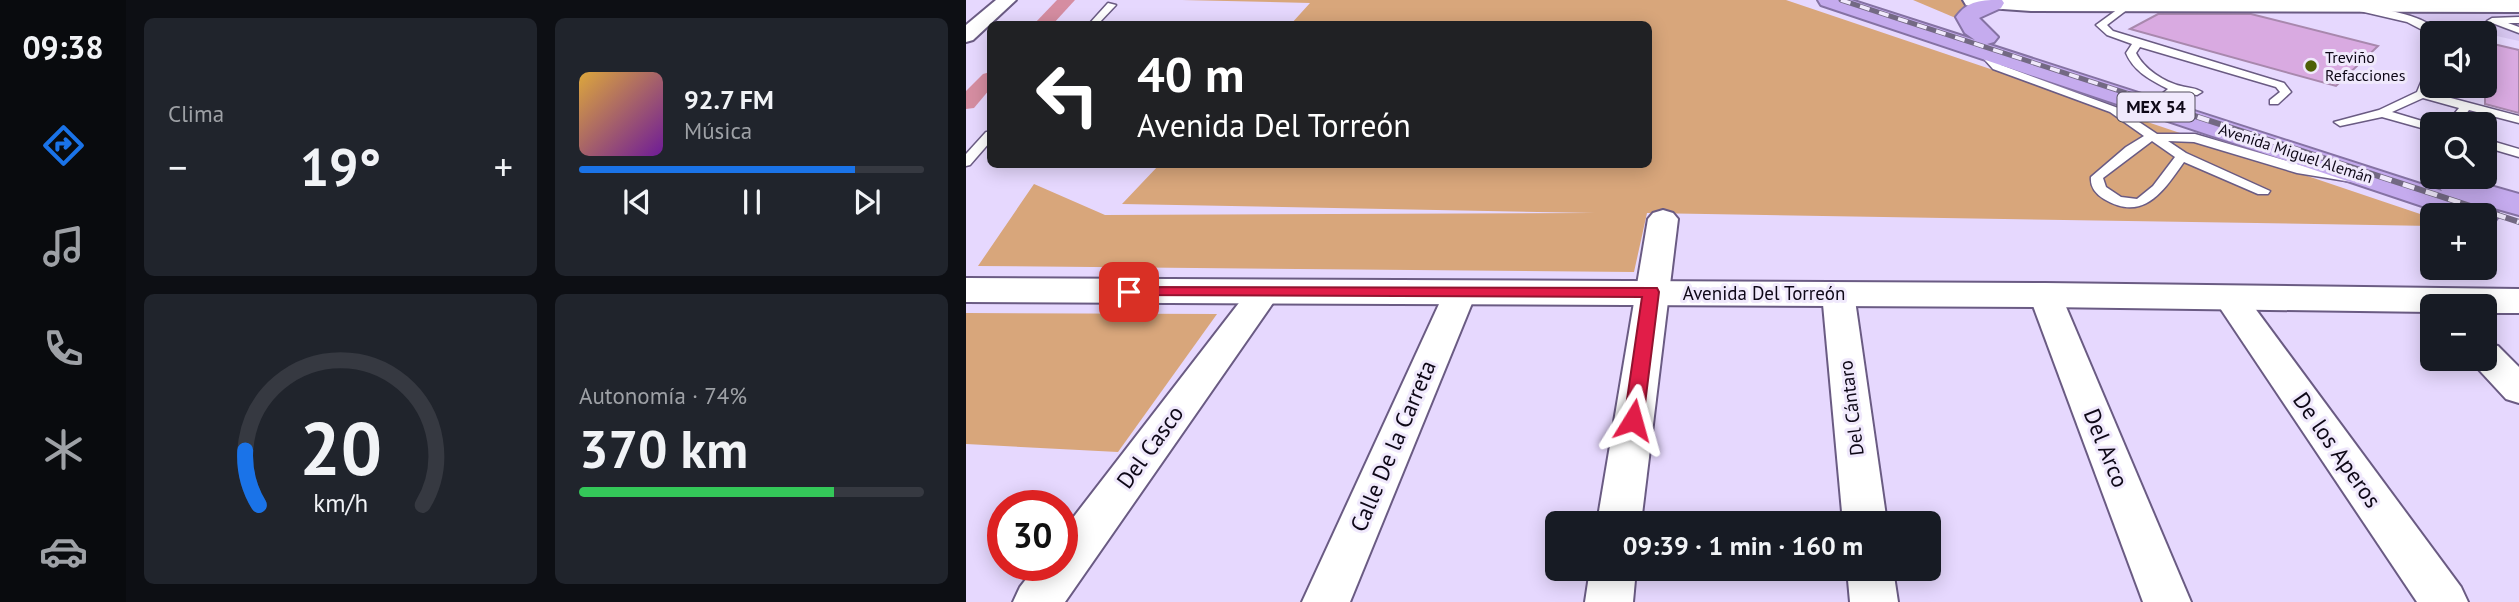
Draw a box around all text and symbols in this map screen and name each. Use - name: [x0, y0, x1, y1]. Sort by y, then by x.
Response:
- map controls: [2420, 21, 2497, 371]
- button: sound: [2420, 21, 2497, 98]
- text: 09:38: [22, 26, 104, 68]
- text: 40 m: [1137, 42, 1244, 106]
- place label: Treviño Refacciones: [2325, 47, 2406, 85]
- icon: left: [1022, 49, 1113, 140]
- marker: Treviño Refacciones: [2303, 58, 2319, 74]
- text: 92.7 FM: [684, 83, 774, 116]
- road number: MEX 54: [2118, 92, 2194, 122]
- text: Clima: [168, 99, 224, 128]
- text: Avenida Del Torreón: [1137, 104, 1411, 146]
- button: search: [2420, 112, 2497, 189]
- text: Música: [684, 116, 752, 145]
- street label: Avenida Miguel Alemán: [2216, 119, 2376, 187]
- icon: directions: [39, 121, 88, 170]
- text: 19°: [300, 133, 381, 200]
- text: −: [168, 142, 187, 191]
- text: +: [494, 142, 513, 191]
- icon: previous: [618, 183, 656, 221]
- icon: pause: [733, 183, 771, 221]
- icon: next: [848, 183, 886, 221]
- button: +: [2420, 203, 2497, 280]
- icon: music: [39, 222, 88, 271]
- pin: [1099, 262, 1159, 322]
- icon: arrive: [1110, 273, 1148, 311]
- street label: Avenida Del Torreón: [1683, 281, 1845, 305]
- button: −: [2420, 294, 2497, 371]
- icon: phone: [39, 324, 88, 373]
- street label: Calle De la Carreta: [1343, 356, 1442, 536]
- street label: Del Cántaro: [1833, 359, 1869, 457]
- text: Autonomía · 74%: [579, 381, 747, 410]
- position arrow: [1596, 383, 1670, 457]
- street label: De los Aperos: [2287, 386, 2388, 513]
- street label: Del Casco: [1110, 400, 1189, 494]
- text: 20: [299, 401, 382, 495]
- street label: Del Arco: [2078, 404, 2135, 491]
- text: 370 km: [579, 415, 748, 482]
- icon: climate: [39, 425, 88, 474]
- text: km/h: [313, 487, 368, 519]
- speed limit sign: 30: [987, 490, 1078, 581]
- icon: car: [39, 527, 88, 576]
- text: 09:39 · 1 min · 160 m: [1623, 529, 1863, 562]

